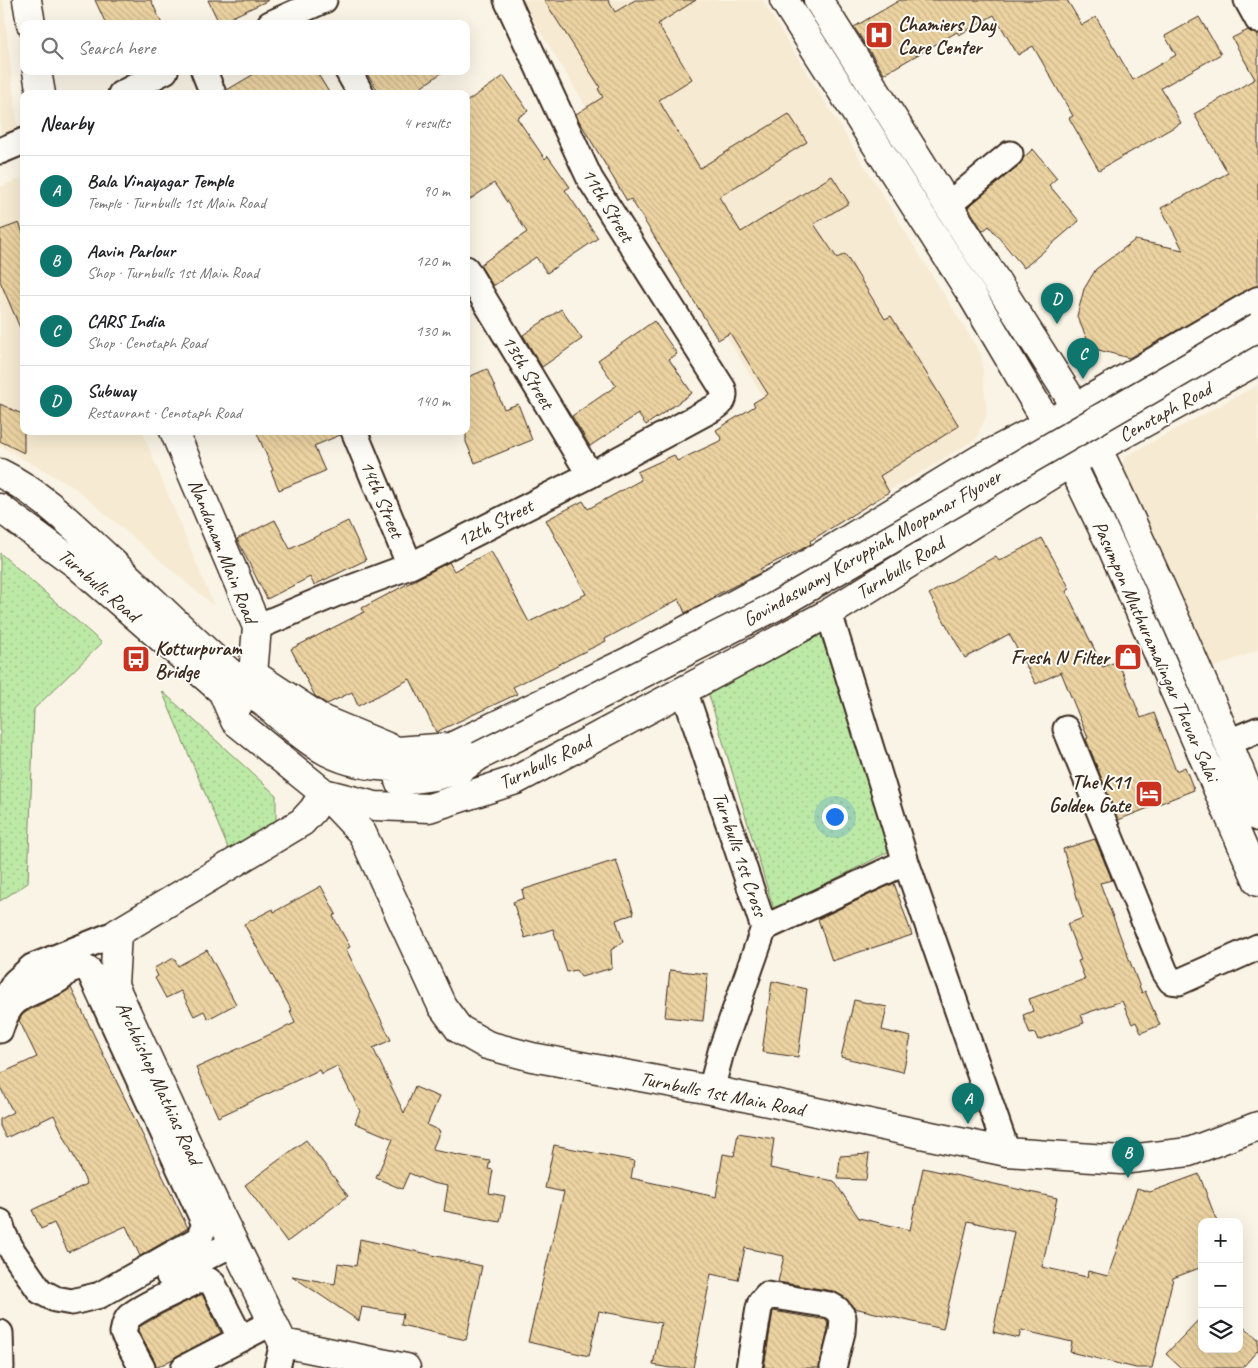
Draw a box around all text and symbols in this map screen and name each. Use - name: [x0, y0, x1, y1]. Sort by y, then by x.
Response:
- place label: Chamiers Day Care Center: [898, 12, 997, 60]
- search box: [20, 20, 470, 75]
- hospital icon: Chamiers Day Care Center: [864, 20, 894, 50]
- icon: search: [38, 34, 66, 62]
- text: Search here: [78, 36, 155, 60]
- text: Nearby: [40, 110, 93, 136]
- text: 4 results: [403, 113, 450, 133]
- street label: 11th Street: [576, 164, 641, 248]
- text: Bala Vinayagar Temple: [87, 169, 233, 193]
- text: A: [52, 181, 60, 201]
- text: 90 m: [423, 181, 450, 201]
- text: Temple · Turnbulls 1st Main Road: [87, 193, 265, 213]
- text: Aavin Parlour: [87, 239, 175, 263]
- text: B: [52, 251, 60, 271]
- text: 120 m: [416, 251, 450, 271]
- text: Shop · Turnbulls 1st Main Road: [87, 263, 259, 283]
- pin: D: [1041, 283, 1073, 324]
- text: CARS India: [87, 309, 164, 333]
- text: C: [52, 321, 60, 341]
- text: 130 m: [416, 321, 450, 341]
- street label: 13th Street: [496, 331, 561, 415]
- text: Shop · Cenotaph Road: [87, 333, 207, 353]
- pin: C: [1067, 338, 1099, 379]
- street label: Cenotaph Road: [1114, 375, 1218, 448]
- text: Subway: [87, 379, 135, 403]
- text: D: [51, 391, 61, 411]
- text: 140 m: [416, 391, 450, 411]
- text: Restaurant · Cenotaph Road: [87, 403, 241, 423]
- street label: 14th Street: [355, 457, 410, 544]
- street label: Govindaswamy Karuppiah Moopanar Flyover: [738, 463, 1007, 632]
- street label: Nandanam Main Road: [183, 475, 264, 630]
- street label: 12th Street: [453, 492, 539, 553]
- street label: Pasumpon Muthuramalingar Thevar Salai: [1087, 517, 1226, 787]
- street label: Turnbulls Road: [851, 529, 952, 605]
- street label: Turnbulls Road: [53, 543, 147, 629]
- place label: Kotturpuram Bridge: [155, 636, 243, 684]
- shop icon: Fresh N Filter: [1113, 642, 1143, 672]
- bus stop icon: Kotturpuram Bridge: [121, 644, 151, 674]
- place label: Fresh N Filter: [1011, 645, 1112, 670]
- street label: Turnbulls Road: [495, 728, 598, 795]
- place label: The K11 Golden Gate: [1049, 770, 1132, 818]
- hotel icon: The K11 Golden Gate: [1134, 779, 1164, 809]
- street label: Turnbulls 1st Cross: [707, 788, 774, 922]
- your location: [822, 804, 848, 830]
- street label: Archbishop Mathias Road: [110, 998, 209, 1171]
- street label: Turnbulls 1st Main Road: [638, 1066, 809, 1123]
- pin: A: [952, 1083, 984, 1124]
- pin: B: [1112, 1137, 1144, 1178]
- map controls: [1198, 1218, 1243, 1353]
- button: +: [1198, 1218, 1243, 1263]
- button: −: [1198, 1263, 1243, 1308]
- button: layers: [1198, 1308, 1243, 1353]

